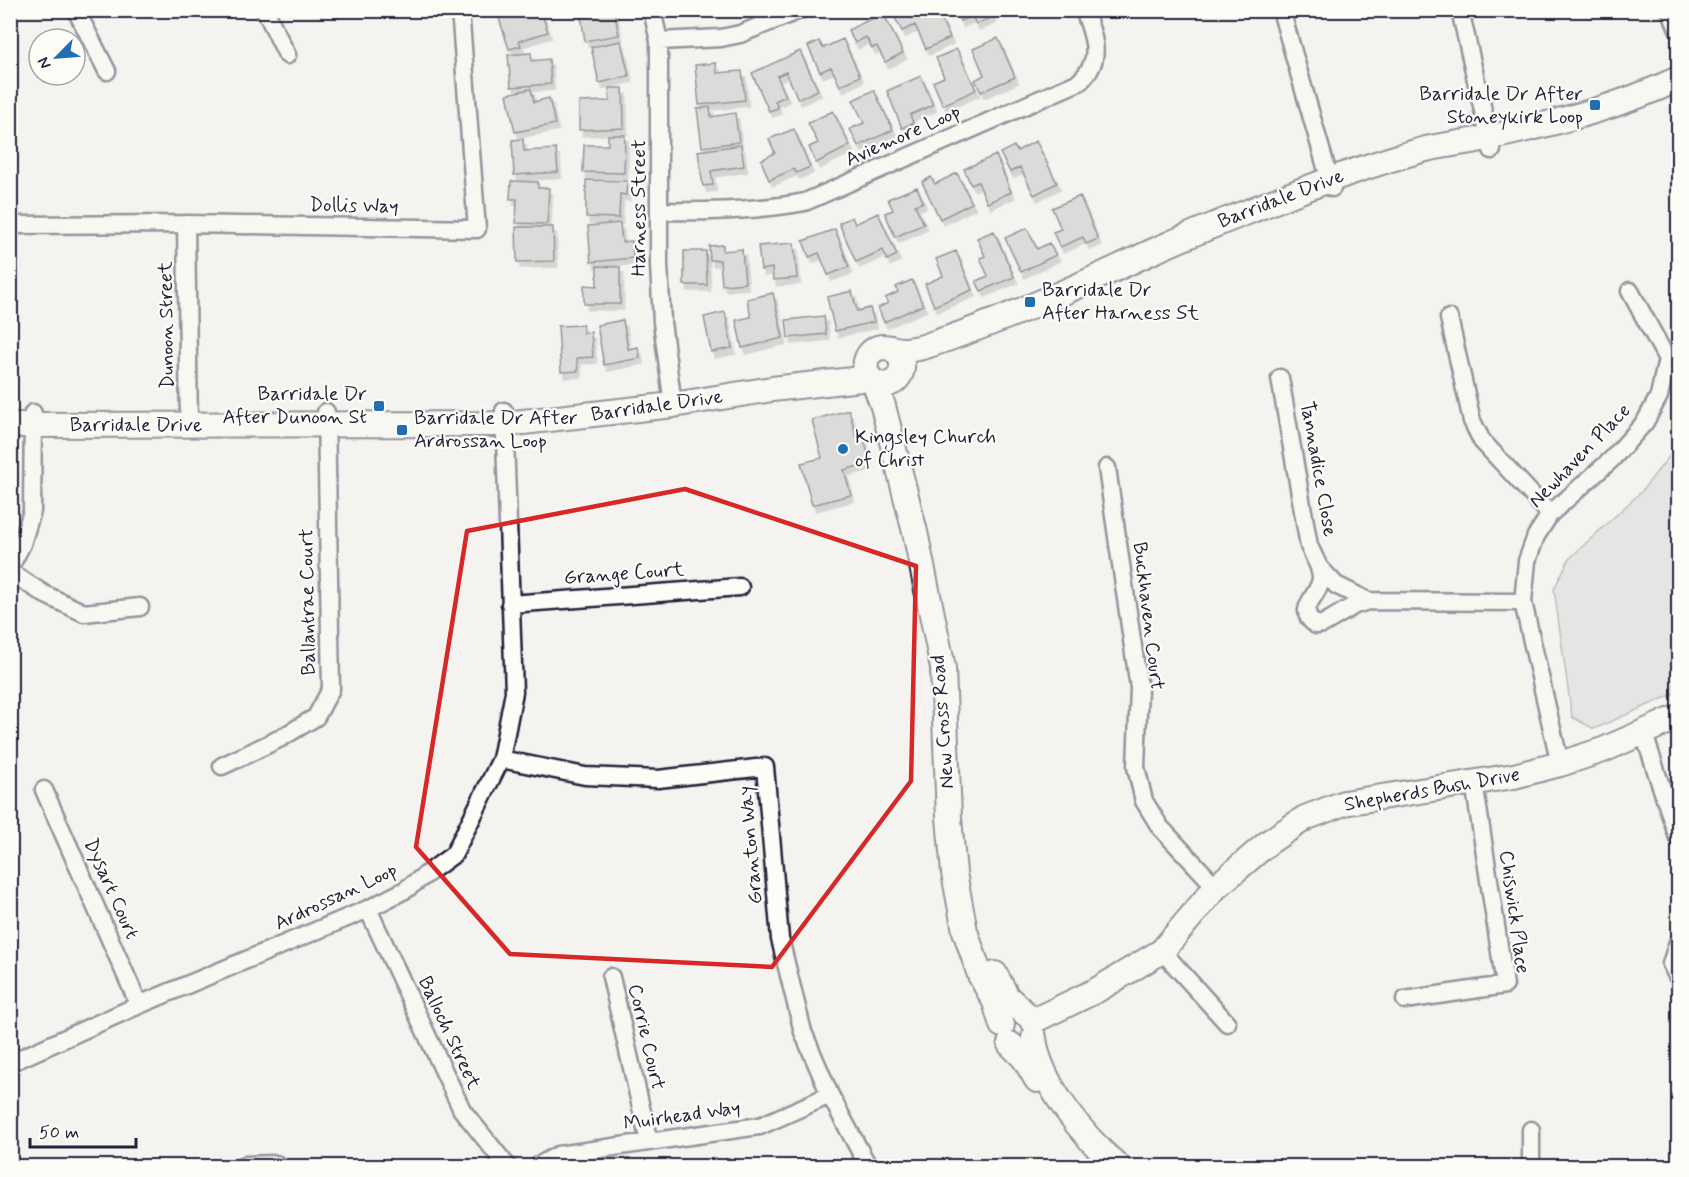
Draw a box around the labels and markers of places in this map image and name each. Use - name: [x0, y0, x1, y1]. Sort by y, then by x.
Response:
- place label: Barridale Dr After Stoneykirk Loop: [1419, 81, 1583, 131]
- marker: Barridale Dr After Stoneykirk Loop: [1588, 98, 1602, 112]
- place label: Barridale Dr After Harness St: [1042, 277, 1199, 327]
- marker: Barridale Dr After Harness St: [1023, 295, 1037, 309]
- place label: Barridale Dr After Dunoon St: [222, 381, 367, 431]
- marker: Barridale Dr After Dunoon St: [372, 399, 386, 413]
- place label: Barridale Dr After Ardrossan Loop: [414, 405, 578, 455]
- marker: Barridale Dr After Ardrossan Loop: [395, 423, 409, 437]
- place label: Kingsley Church of Christ: [855, 424, 996, 474]
- marker: Kingsley Church of Christ: [836, 442, 850, 456]

